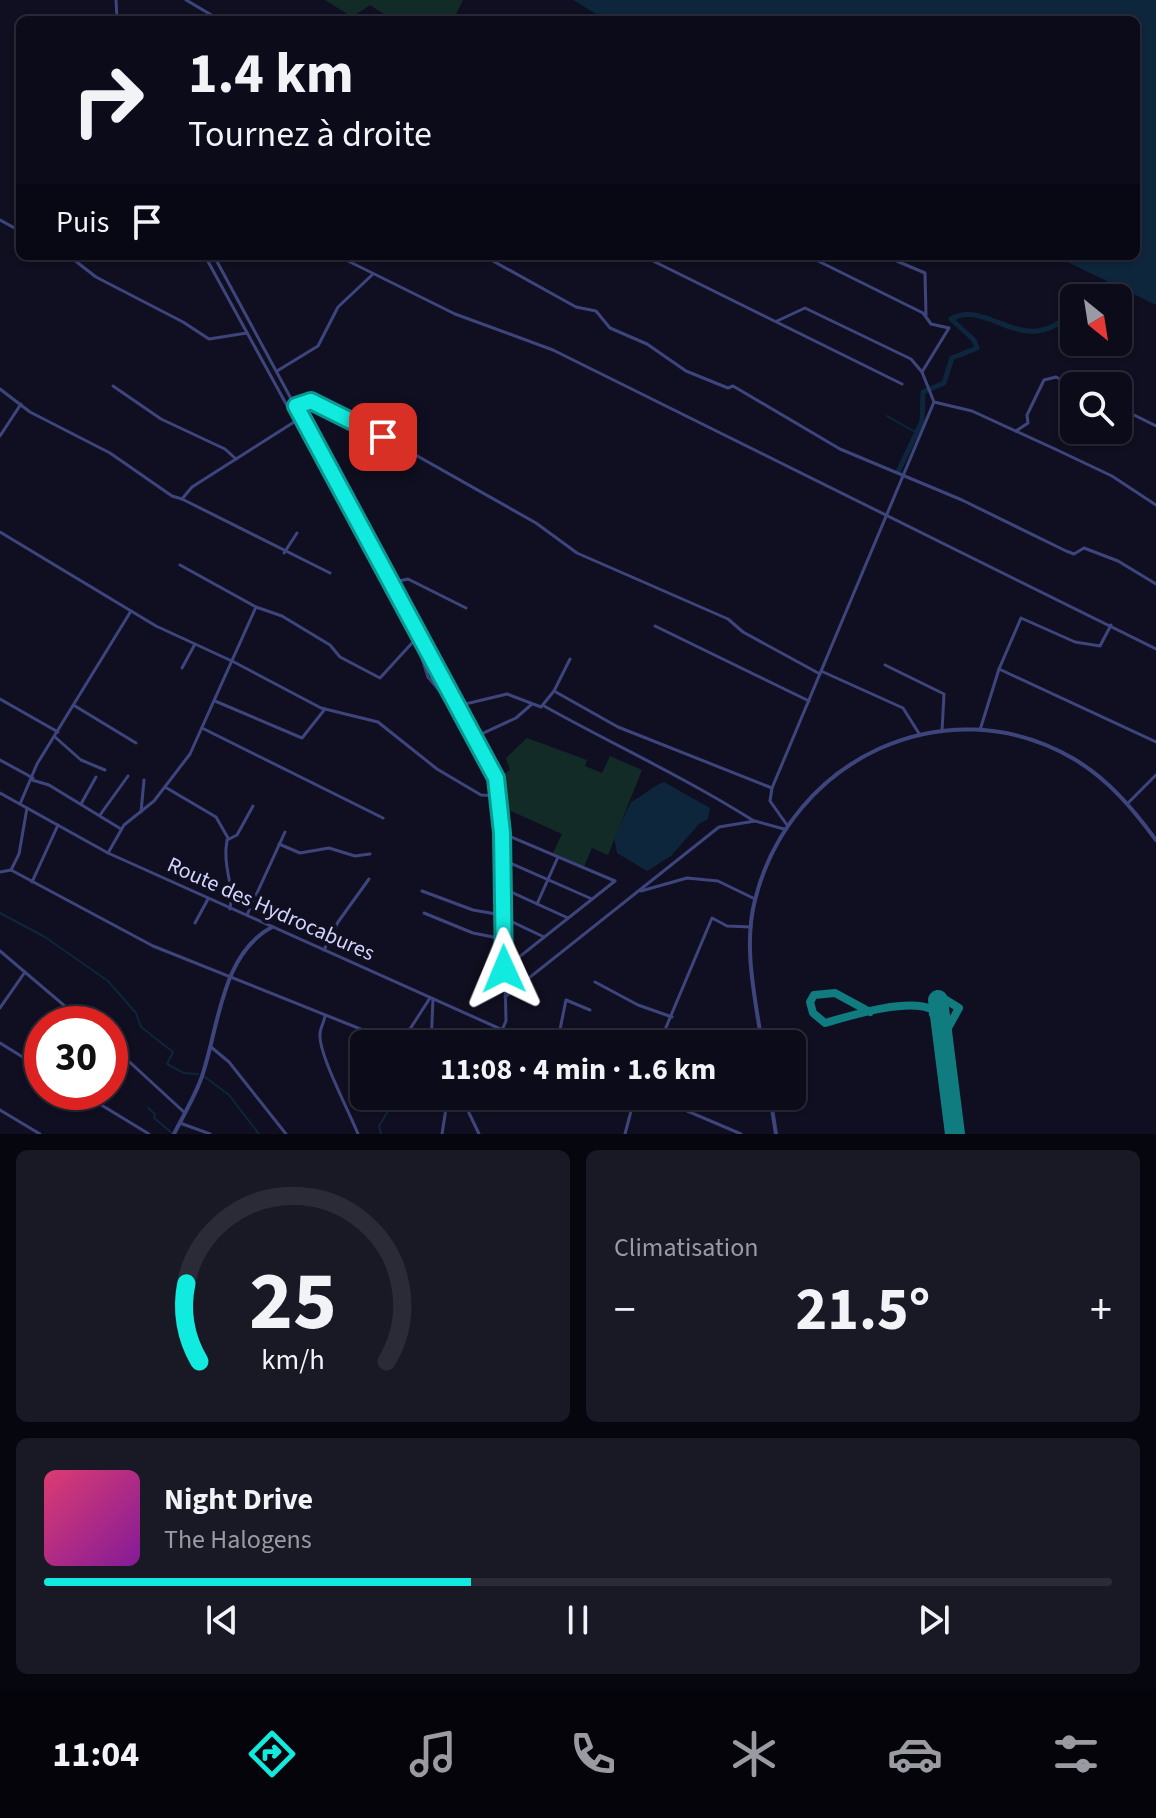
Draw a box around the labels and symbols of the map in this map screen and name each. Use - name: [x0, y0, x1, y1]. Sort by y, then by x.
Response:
- north arrow: [1060, 284, 1132, 356]
- pin: [349, 403, 417, 471]
- street label: Route des Hydrocabures: [162, 849, 380, 969]
- position arrow: [462, 927, 546, 1011]
- speed limit sign: 30: [24, 1006, 128, 1110]

